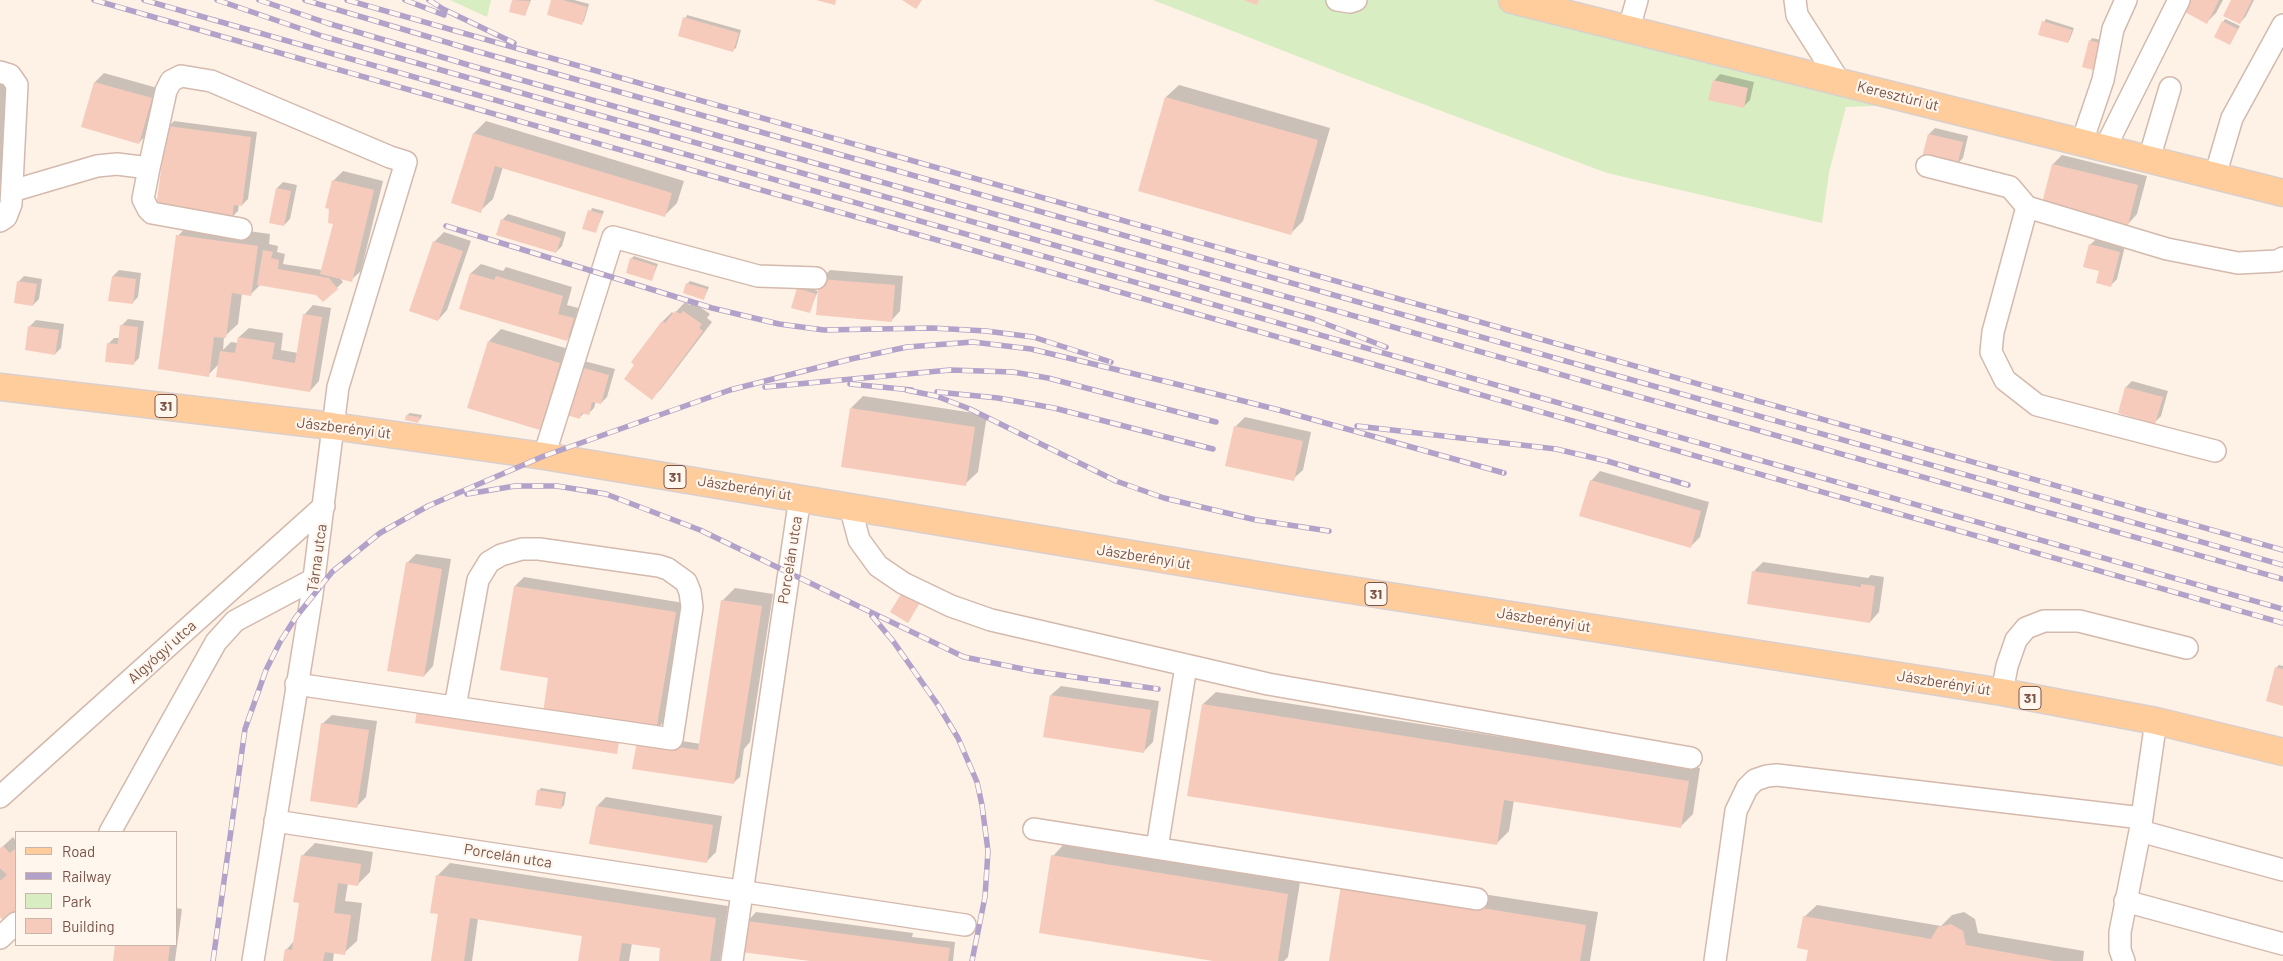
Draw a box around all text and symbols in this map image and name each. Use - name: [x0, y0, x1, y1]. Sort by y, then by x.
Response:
- street label: Keresztúri út: [1855, 77, 1941, 115]
- road number: 31: [155, 394, 177, 418]
- street label: Jászberényi út: [296, 413, 392, 443]
- road number: 31: [664, 466, 686, 488]
- street label: Jászberényi út: [697, 472, 793, 504]
- street label: Porcelán utca: [774, 515, 806, 605]
- street label: Tárna utca: [303, 523, 331, 593]
- street label: Jászberényi út: [1096, 541, 1192, 573]
- road number: 31: [1365, 582, 1387, 606]
- street label: Jászberényi út: [1496, 604, 1592, 636]
- street label: Algyógyi utca: [124, 617, 200, 687]
- street label: Jászberényi út: [1896, 667, 1992, 699]
- road number: 31: [2019, 686, 2041, 710]
- legend: [15, 831, 178, 946]
- street label: Porcelán utca: [463, 840, 553, 872]
- text: Road: [62, 842, 95, 860]
- text: Railway: [62, 867, 111, 885]
- text: Park: [62, 892, 91, 910]
- text: Building: [62, 917, 115, 935]

